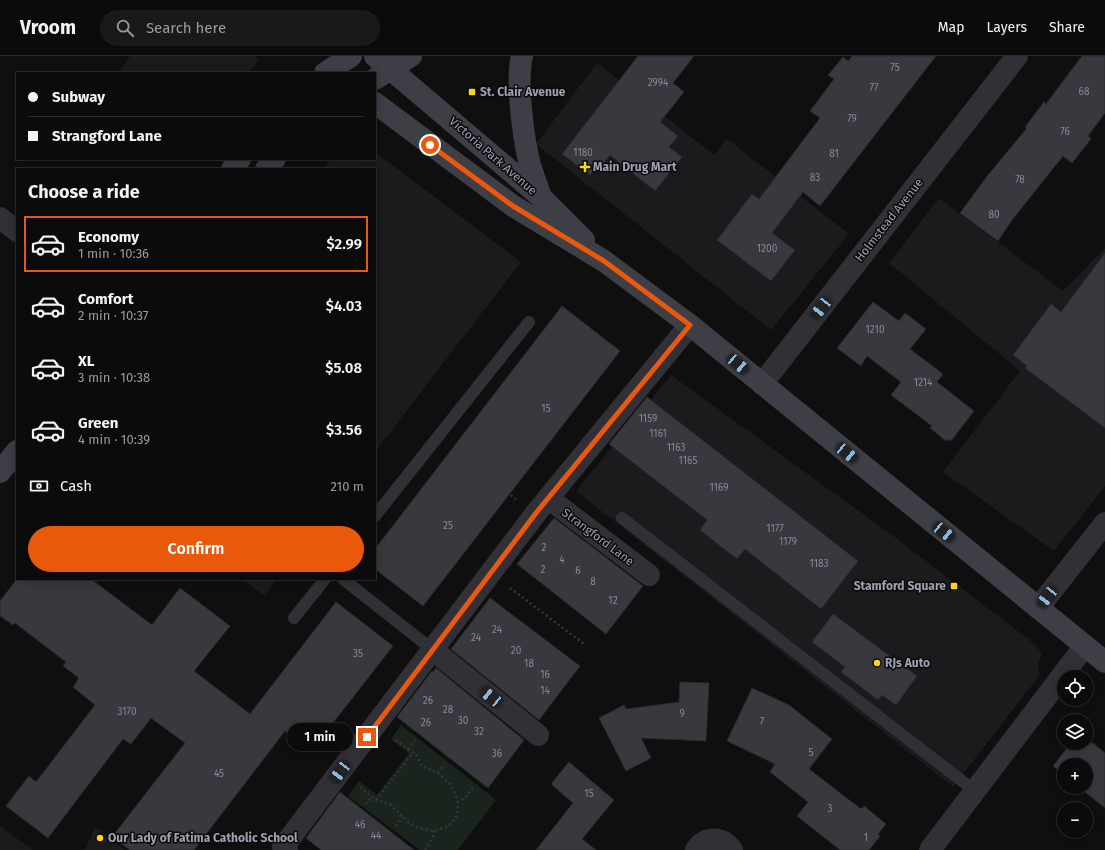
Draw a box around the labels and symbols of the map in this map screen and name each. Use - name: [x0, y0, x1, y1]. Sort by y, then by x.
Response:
- house number: 75: [890, 62, 900, 74]
- house number: 2994: [648, 77, 669, 89]
- house number: 77: [870, 82, 879, 94]
- place label: St. Clair Avenue: [480, 85, 566, 99]
- house number: 68: [1079, 86, 1090, 98]
- marker: St. Clair Avenue: [467, 87, 477, 97]
- house number: 79: [847, 113, 857, 125]
- street label: Victoria Park Avenue: [446, 114, 540, 198]
- house number: 76: [1060, 126, 1070, 138]
- route start: [421, 136, 439, 154]
- house number: 1180: [573, 147, 593, 159]
- house number: 81: [829, 148, 839, 160]
- place label: Main Drug Mart: [593, 160, 677, 174]
- marker: Main Drug Mart: [580, 162, 590, 172]
- house number: 83: [810, 172, 820, 184]
- house number: 78: [1015, 174, 1025, 186]
- street label: Holmstead Avenue: [852, 176, 926, 264]
- house number: 80: [988, 209, 1000, 221]
- house number: 1200: [757, 243, 778, 255]
- car: [809, 295, 833, 321]
- house number: 1210: [866, 324, 885, 336]
- car: [725, 352, 751, 376]
- house number: 1214: [914, 377, 933, 389]
- house number: 15: [541, 403, 551, 415]
- house number: 1159: [639, 413, 657, 425]
- house number: 1161: [649, 428, 667, 440]
- car: [834, 441, 860, 465]
- house number: 1163: [667, 442, 685, 454]
- house number: 1165: [679, 455, 697, 467]
- house number: 1169: [710, 482, 728, 494]
- street label: Strangford Lane: [559, 505, 637, 569]
- house number: 25: [443, 520, 453, 532]
- car: [931, 520, 957, 544]
- house number: 1177: [766, 523, 784, 535]
- house number: 1179: [779, 536, 797, 548]
- house number: 2: [542, 542, 547, 554]
- house number: 4: [559, 554, 565, 566]
- house number: 1183: [809, 558, 829, 570]
- house number: 2: [541, 564, 546, 576]
- house number: 6: [575, 565, 581, 577]
- house number: 8: [590, 576, 596, 588]
- place label: Stamford Square: [854, 579, 946, 593]
- marker: Stamford Square: [949, 581, 959, 591]
- car: [1035, 584, 1059, 610]
- house number: 12: [608, 595, 618, 607]
- house number: 24: [492, 624, 503, 636]
- house number: 24: [471, 632, 482, 644]
- house number: 20: [511, 645, 522, 657]
- house number: 35: [353, 648, 363, 660]
- place label: RJs Auto: [885, 656, 930, 670]
- house number: 18: [524, 658, 534, 670]
- marker: RJs Auto: [872, 658, 882, 668]
- house number: 16: [540, 669, 550, 681]
- car: [478, 685, 504, 709]
- house number: 14: [540, 685, 551, 697]
- house number: 26: [423, 695, 433, 707]
- house number: 28: [443, 704, 454, 716]
- house number: 3170: [118, 706, 137, 718]
- house number: 9: [679, 708, 685, 720]
- house number: 30: [458, 715, 469, 727]
- house number: 7: [760, 716, 765, 728]
- house number: 26: [421, 717, 431, 729]
- callout: 1 min: [287, 723, 353, 751]
- house number: 32: [474, 726, 484, 738]
- route end: [358, 728, 376, 746]
- house number: 5: [808, 747, 814, 759]
- house number: 36: [492, 748, 502, 760]
- car: [328, 759, 352, 785]
- house number: 45: [214, 768, 224, 780]
- house number: 15: [584, 788, 594, 800]
- house number: 3: [828, 803, 833, 815]
- house number: 46: [355, 819, 365, 831]
- house number: 44: [371, 830, 382, 842]
- place label: Our Lady of Fatima Catholic School: [108, 831, 298, 845]
- house number: 1: [864, 832, 868, 844]
- marker: Our Lady of Fatima Catholic School: [95, 833, 105, 843]

